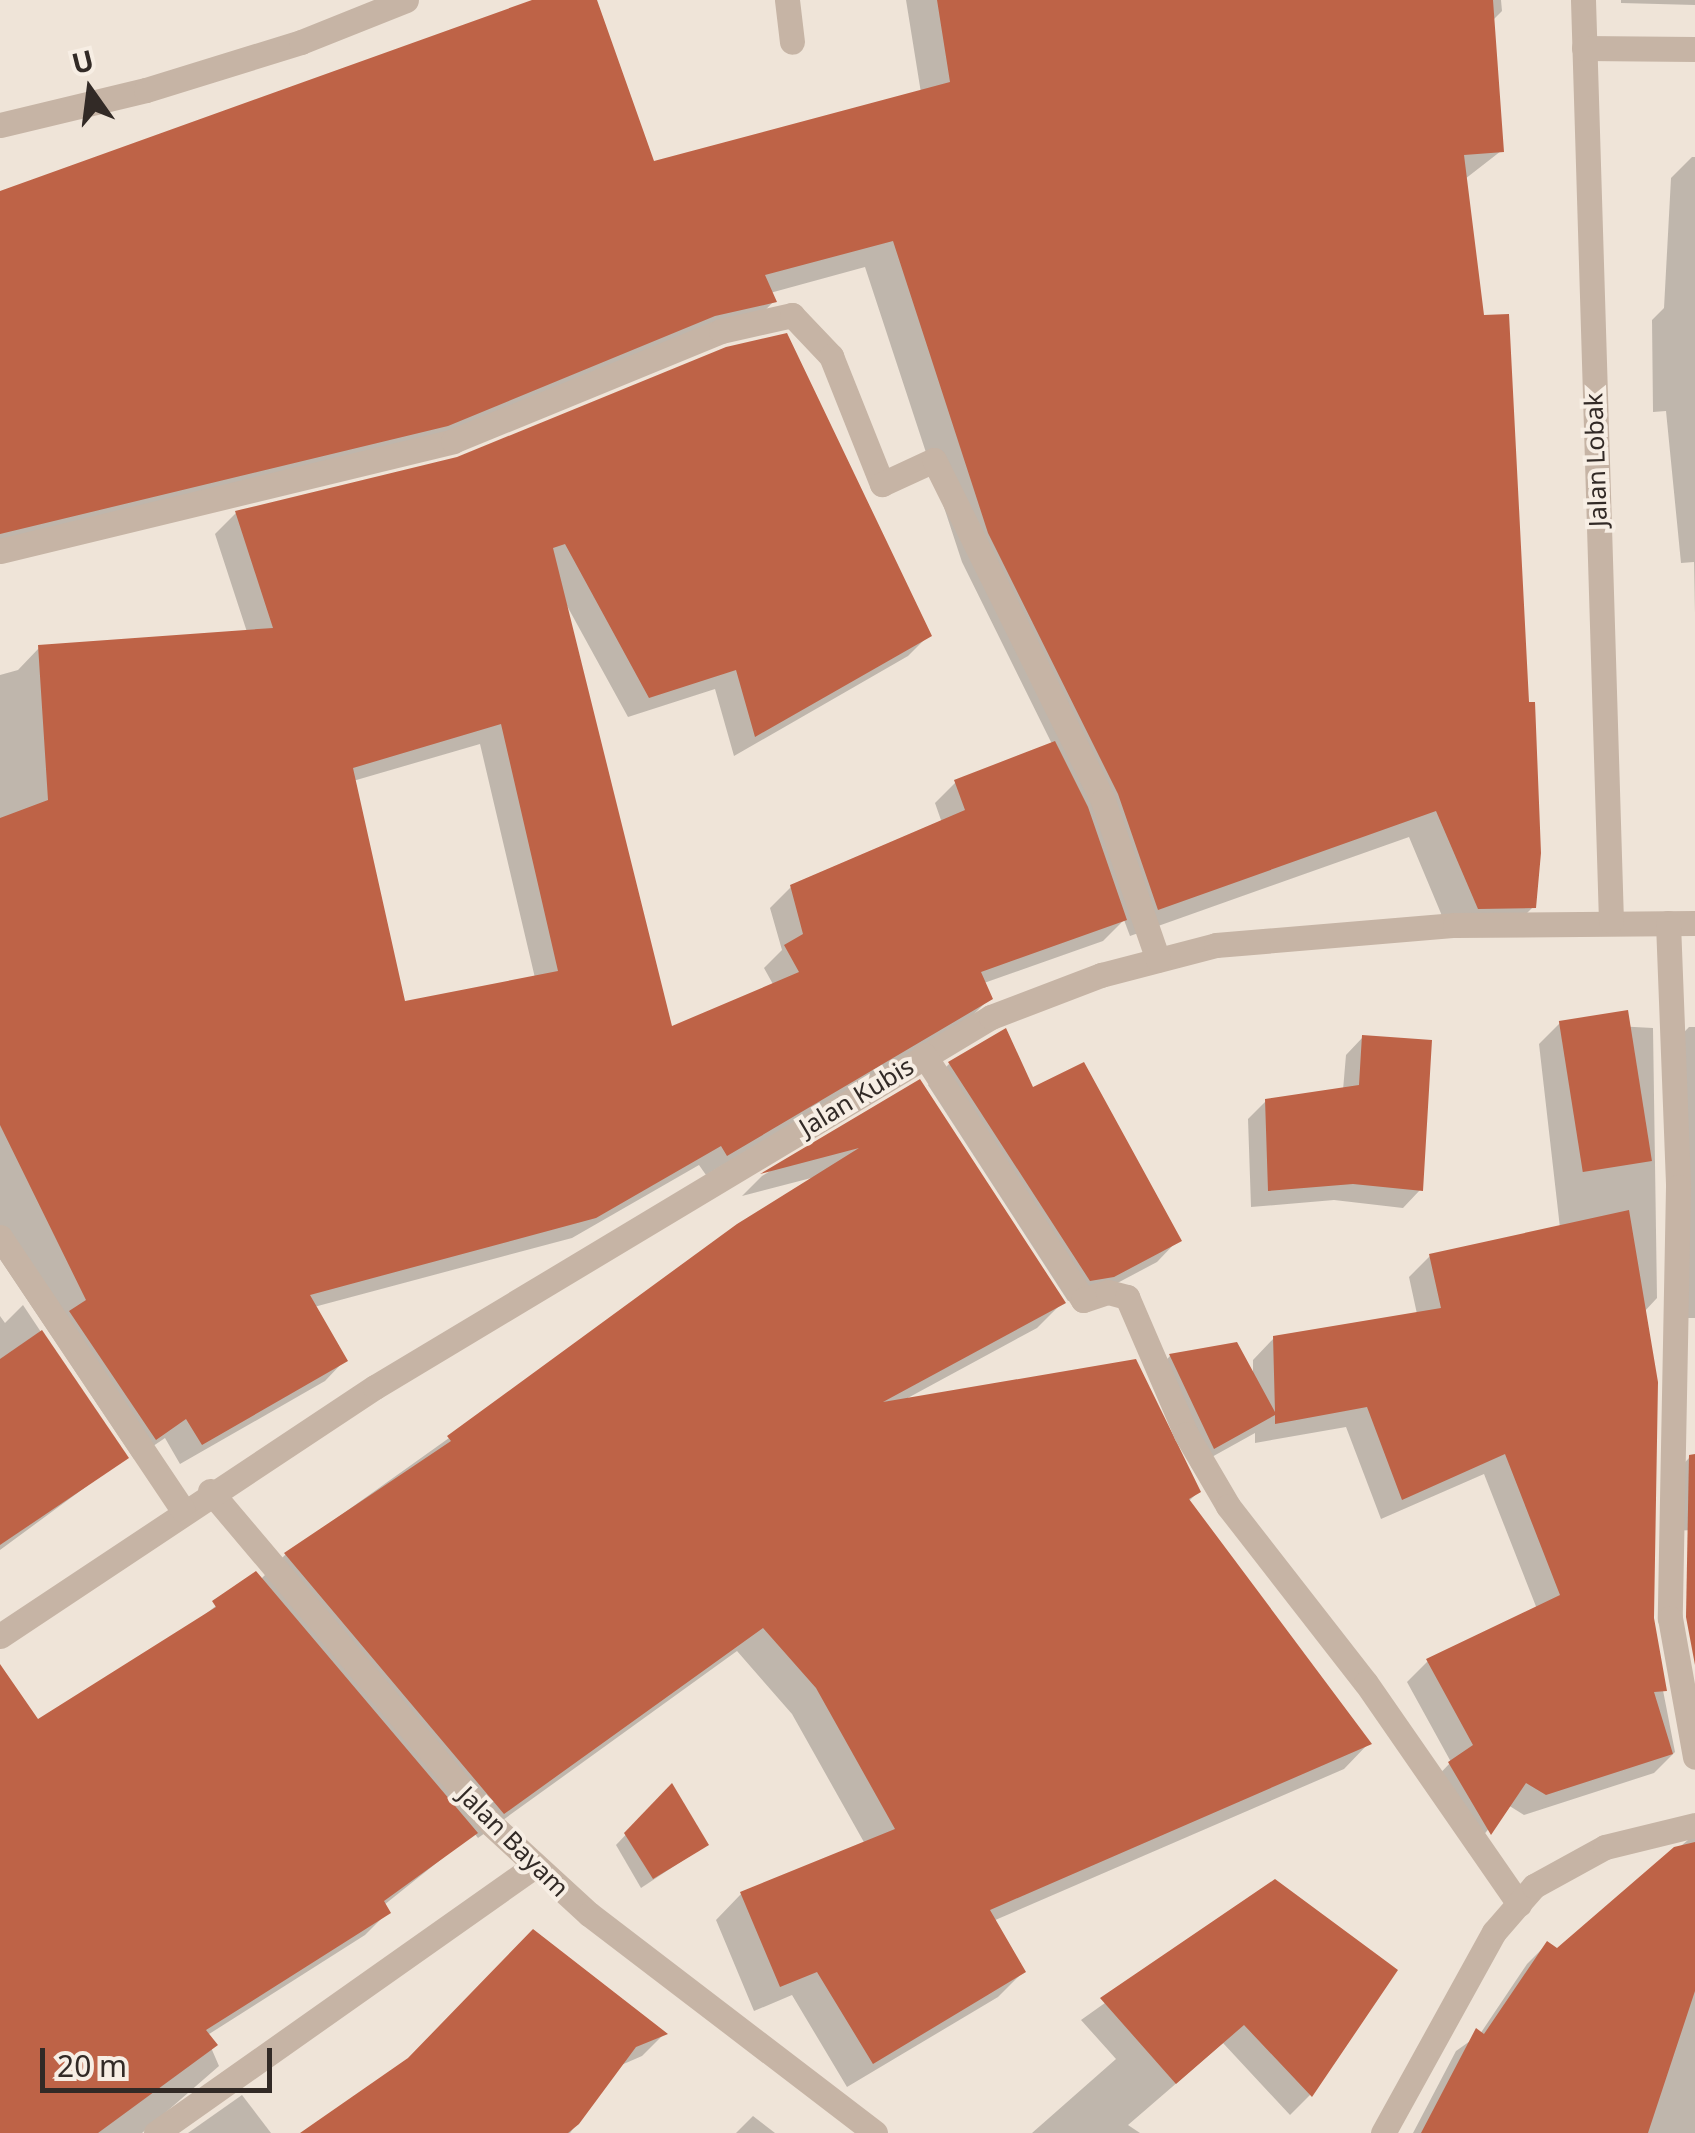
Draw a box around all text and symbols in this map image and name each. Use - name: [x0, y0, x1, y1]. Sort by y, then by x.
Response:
- north arrow: [40, 40, 140, 140]
- text: U: [68, 40, 98, 82]
- street label: Jalan Lobak: [1578, 392, 1612, 528]
- street label: Jalan Kubis: [793, 1050, 919, 1142]
- street label: Jalan Bayam: [453, 1780, 575, 1902]
- scale bar: [45, 2028, 278, 2090]
- text: 20 m: [57, 2045, 127, 2086]

